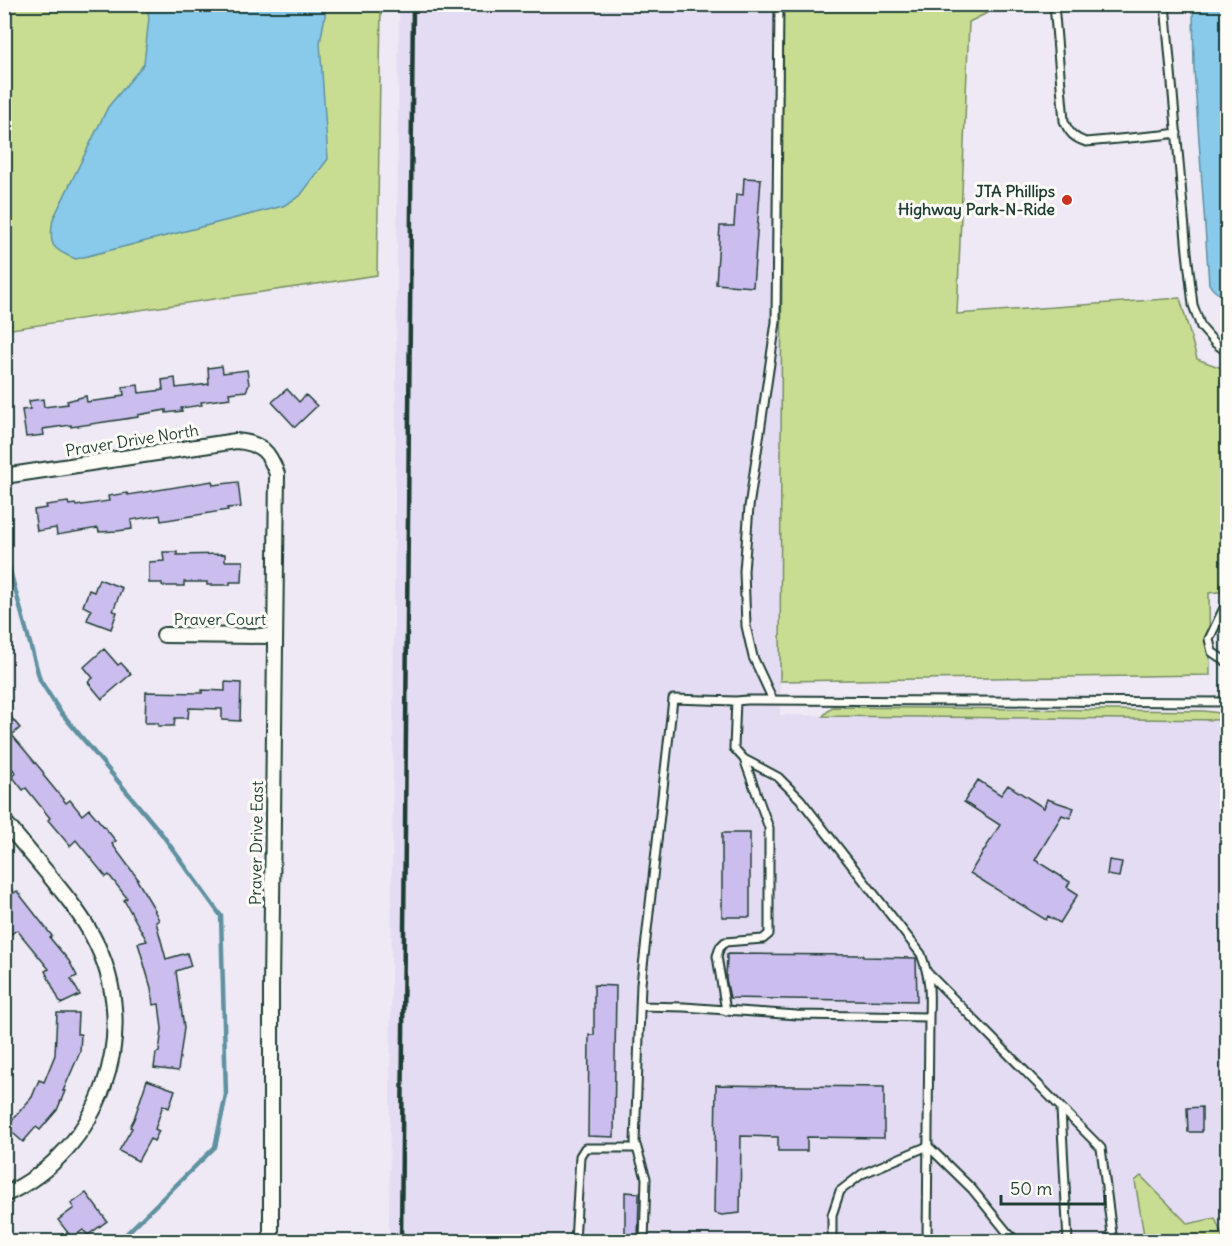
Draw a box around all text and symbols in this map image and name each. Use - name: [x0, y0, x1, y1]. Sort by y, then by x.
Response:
- place label: JTA Phillips Highway Park-N-Ride: [898, 181, 1055, 220]
- marker: JTA Phillips Highway Park-N-Ride: [1060, 193, 1074, 207]
- street label: Praver Drive North: [64, 420, 200, 460]
- street label: Praver Court: [174, 609, 267, 629]
- street label: Praver Drive East: [245, 780, 267, 905]
- scale bar: [1001, 1168, 1104, 1206]
- text: 50 m: [1010, 1177, 1052, 1200]

